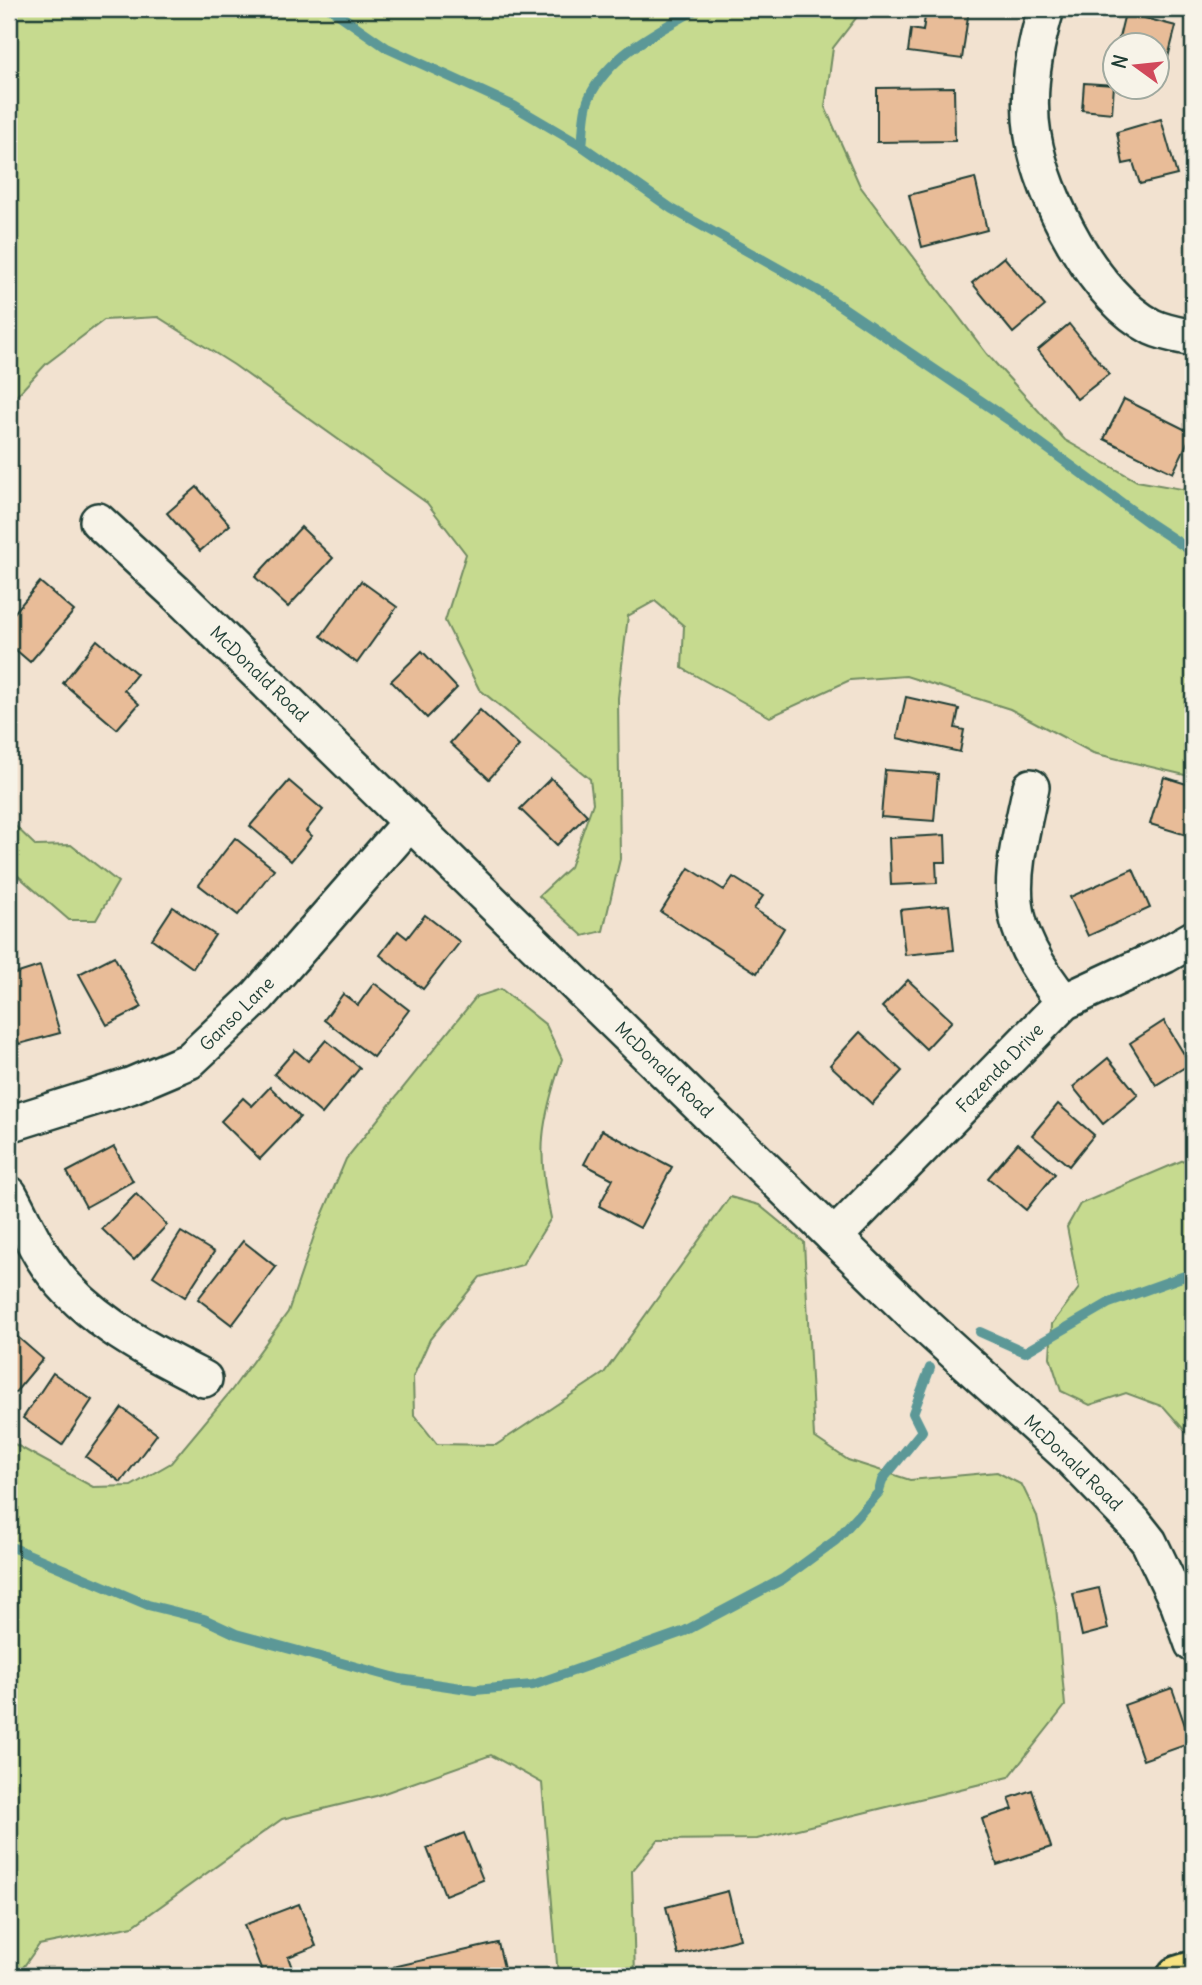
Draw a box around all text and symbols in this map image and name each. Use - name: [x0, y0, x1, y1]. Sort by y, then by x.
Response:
- north arrow: [1100, 32, 1170, 102]
- text: N: [1106, 52, 1133, 71]
- street label: McDonald Road: [205, 621, 314, 727]
- street label: Ganso Lane: [194, 971, 279, 1056]
- street label: McDonald Road: [610, 1017, 719, 1123]
- street label: Fazenda Drive: [951, 1018, 1048, 1117]
- street label: McDonald Road: [1019, 1410, 1128, 1516]

